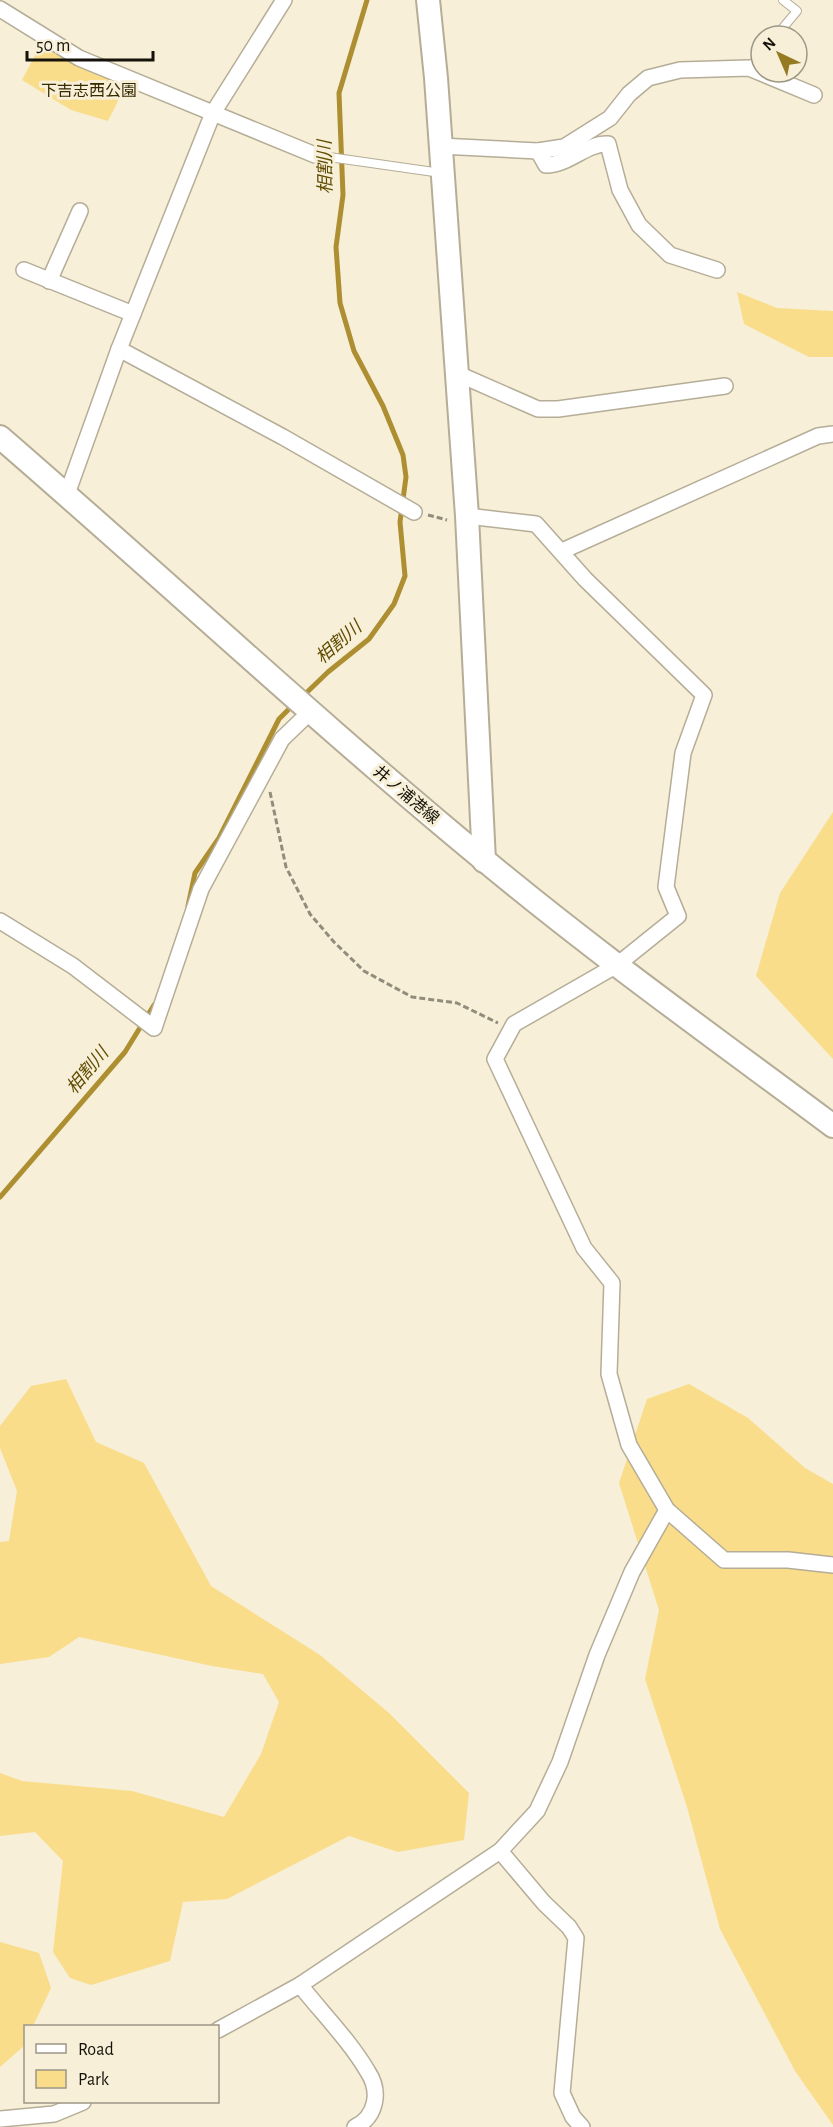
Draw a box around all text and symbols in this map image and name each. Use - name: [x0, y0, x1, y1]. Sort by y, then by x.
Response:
- scale bar: [27, 24, 153, 62]
- north arrow: [749, 24, 809, 84]
- text: N: [760, 34, 779, 54]
- text: 50 m: [36, 37, 70, 55]
- park label: 下吉志西公園: [41, 82, 137, 99]
- water label: 相割川: [314, 138, 335, 194]
- water label: 相割川: [311, 616, 367, 668]
- street label: 井ノ浦港線: [370, 762, 442, 827]
- water label: 相割川: [62, 1042, 114, 1097]
- legend: [24, 2025, 219, 2103]
- text: Road: [78, 2041, 114, 2059]
- text: Park: [78, 2071, 110, 2089]

